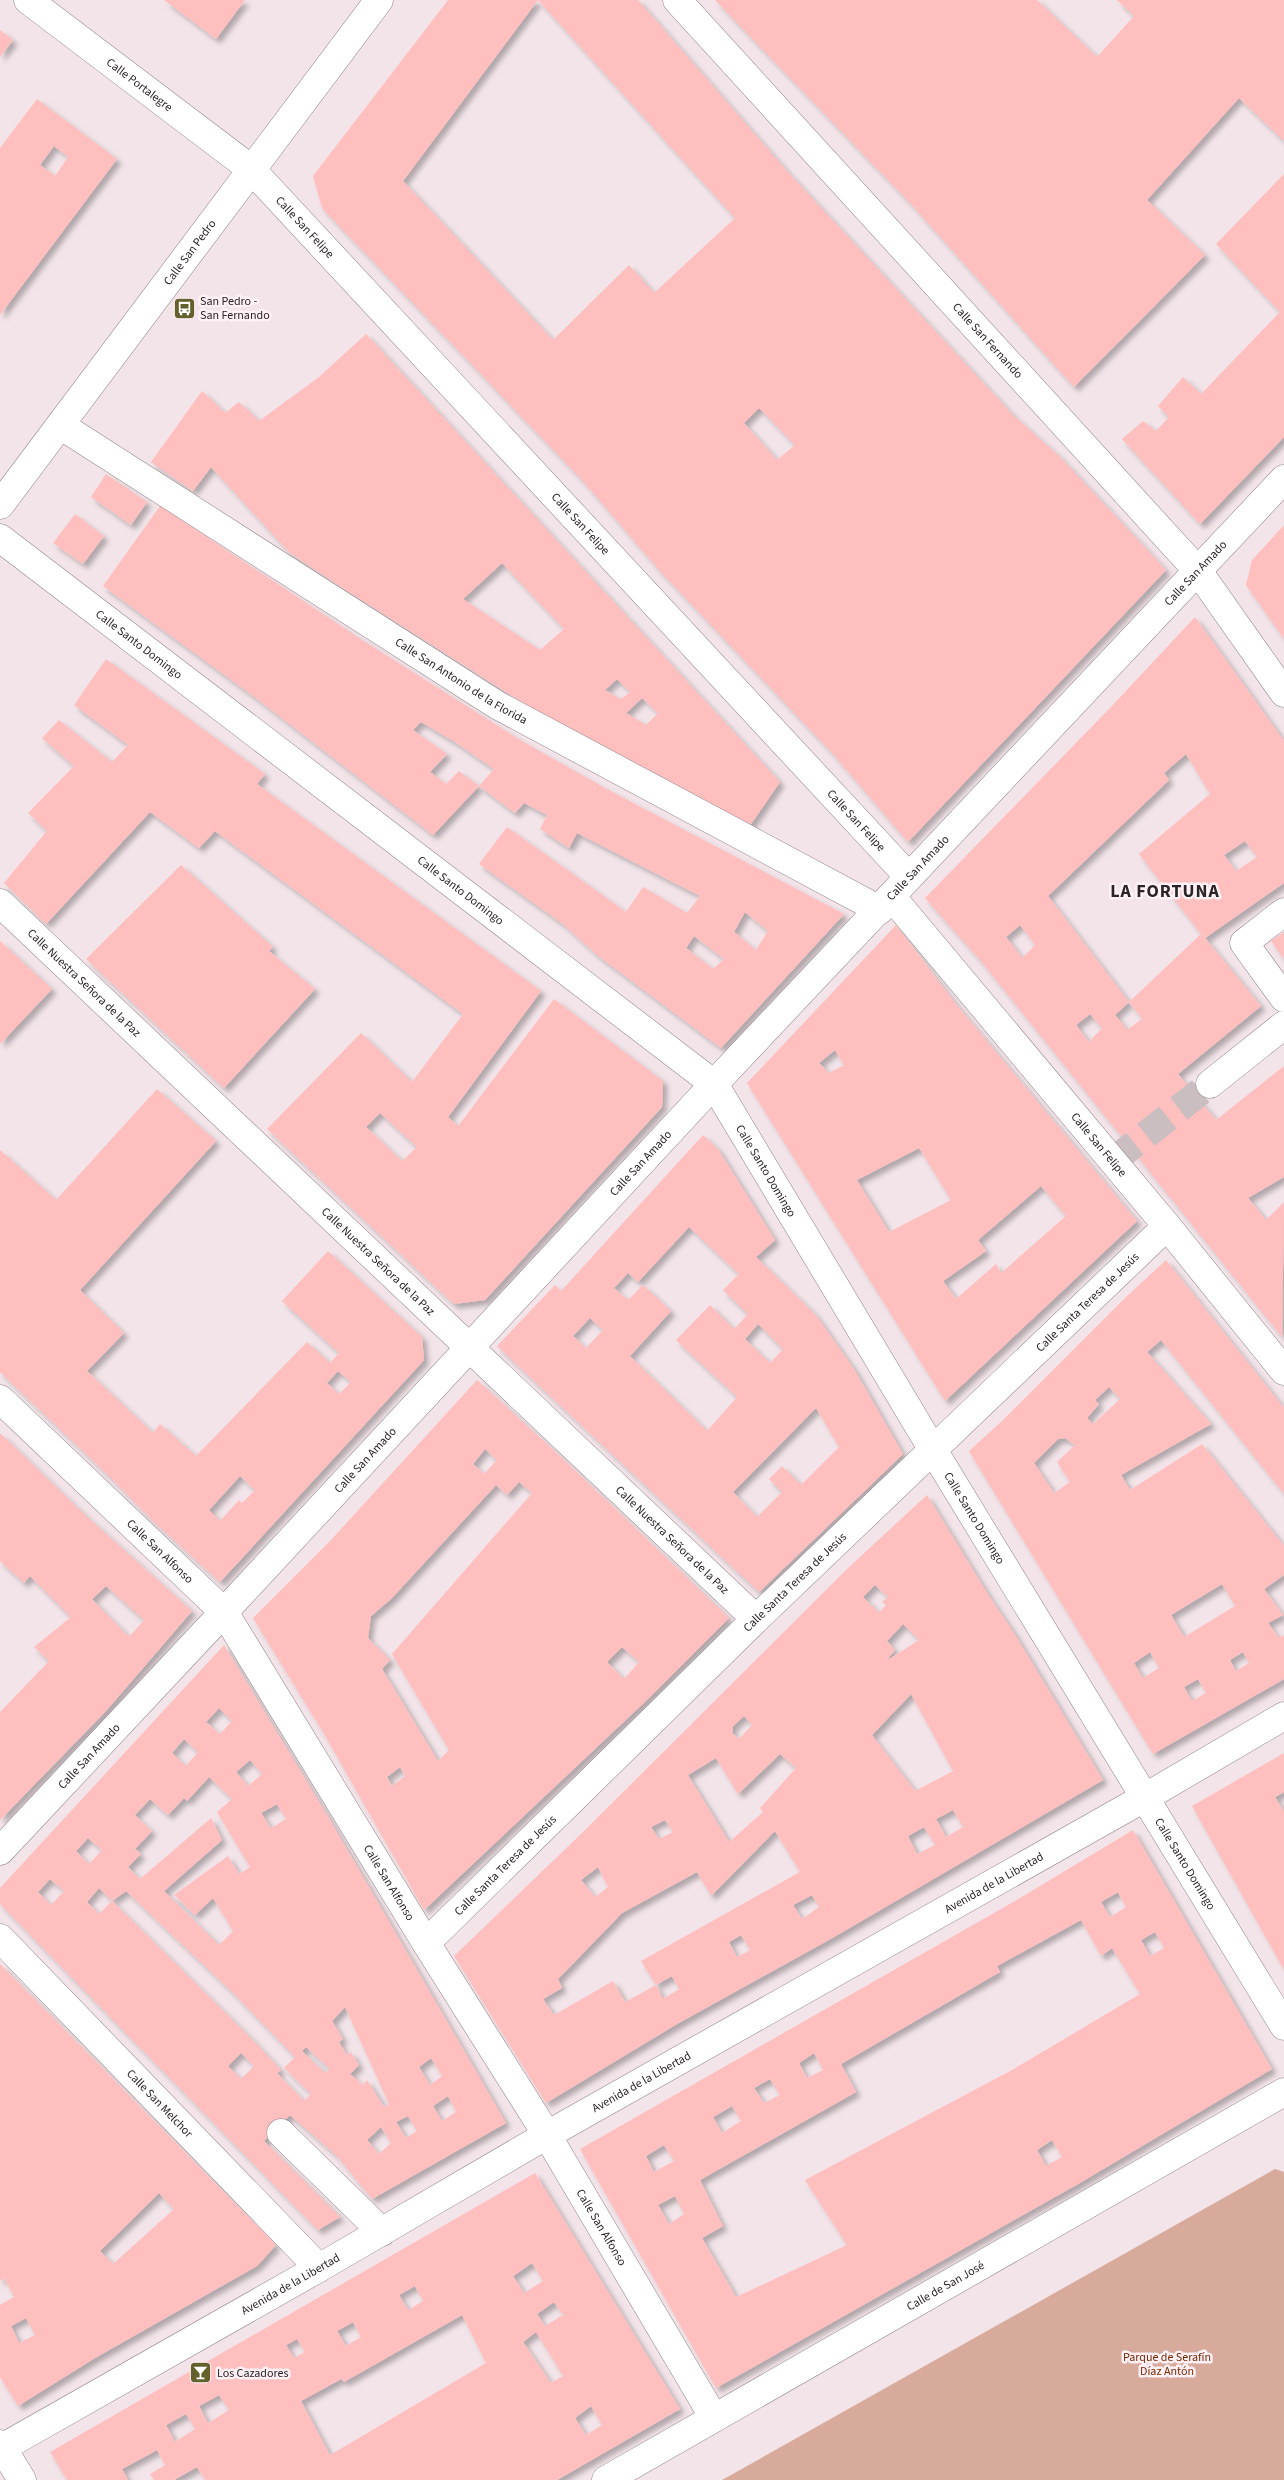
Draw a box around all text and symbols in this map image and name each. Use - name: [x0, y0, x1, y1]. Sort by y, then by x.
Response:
- street label: Calle Portalegre: [103, 54, 176, 115]
- street label: Calle San Felipe: [272, 192, 338, 262]
- street label: Calle San Pedro: [159, 216, 220, 289]
- place label: San Pedro - San Fernando: [200, 293, 270, 324]
- bus stop icon: San Pedro - San Fernando: [172, 296, 196, 320]
- street label: Calle San Fernando: [949, 299, 1027, 382]
- street label: Calle San Felipe: [547, 489, 614, 559]
- street label: Calle San Amado: [1160, 536, 1231, 610]
- street label: Calle Santo Domingo: [92, 606, 186, 683]
- street label: Calle San Antonio de la Florida: [392, 633, 530, 728]
- street label: Calle San Felipe: [823, 786, 890, 855]
- street label: Calle San Amado: [883, 831, 953, 904]
- street label: Calle Santo Domingo: [414, 852, 508, 929]
- district label: LA FORTUNA: [1110, 879, 1220, 904]
- street label: Calle Nuestra Señora de la Paz: [24, 925, 145, 1041]
- street label: Calle San Felipe: [1067, 1109, 1131, 1180]
- street label: Calle Santo Domingo: [732, 1121, 800, 1220]
- street label: Calle San Amado: [606, 1126, 676, 1200]
- street label: Calle Nuestra Señora de la Paz: [318, 1203, 439, 1319]
- street label: Calle Santa Teresa de Jesús: [1032, 1249, 1143, 1356]
- street label: Calle San Amado: [330, 1423, 400, 1497]
- street label: Calle Santo Domingo: [940, 1469, 1009, 1567]
- street label: Calle Nuestra Señora de la Paz: [612, 1482, 733, 1598]
- street label: Calle San Alfonso: [123, 1515, 197, 1587]
- street label: Calle Santa Teresa de Jesús: [739, 1528, 850, 1636]
- street label: Calle San Amado: [54, 1719, 124, 1793]
- street label: Calle Santa Teresa de Jesús: [450, 1811, 560, 1919]
- street label: Calle Santo Domingo: [1151, 1815, 1220, 1913]
- street label: Calle San Alfonso: [359, 1841, 419, 1924]
- street label: Avenida de la Libertad: [941, 1848, 1047, 1917]
- street label: Avenida de la Libertad: [589, 2047, 694, 2117]
- street label: Calle San Melchor: [123, 2065, 198, 2142]
- street label: Calle San Alfonso: [572, 2186, 631, 2269]
- street label: Avenida de la Libertad: [238, 2249, 343, 2319]
- street label: Calle de San José: [903, 2257, 987, 2315]
- park label: Parque de Serafín Díaz Antón: [1123, 2349, 1211, 2380]
- bar icon: Los Cazadores: [189, 2361, 213, 2385]
- place label: Los Cazadores: [217, 2365, 289, 2382]

